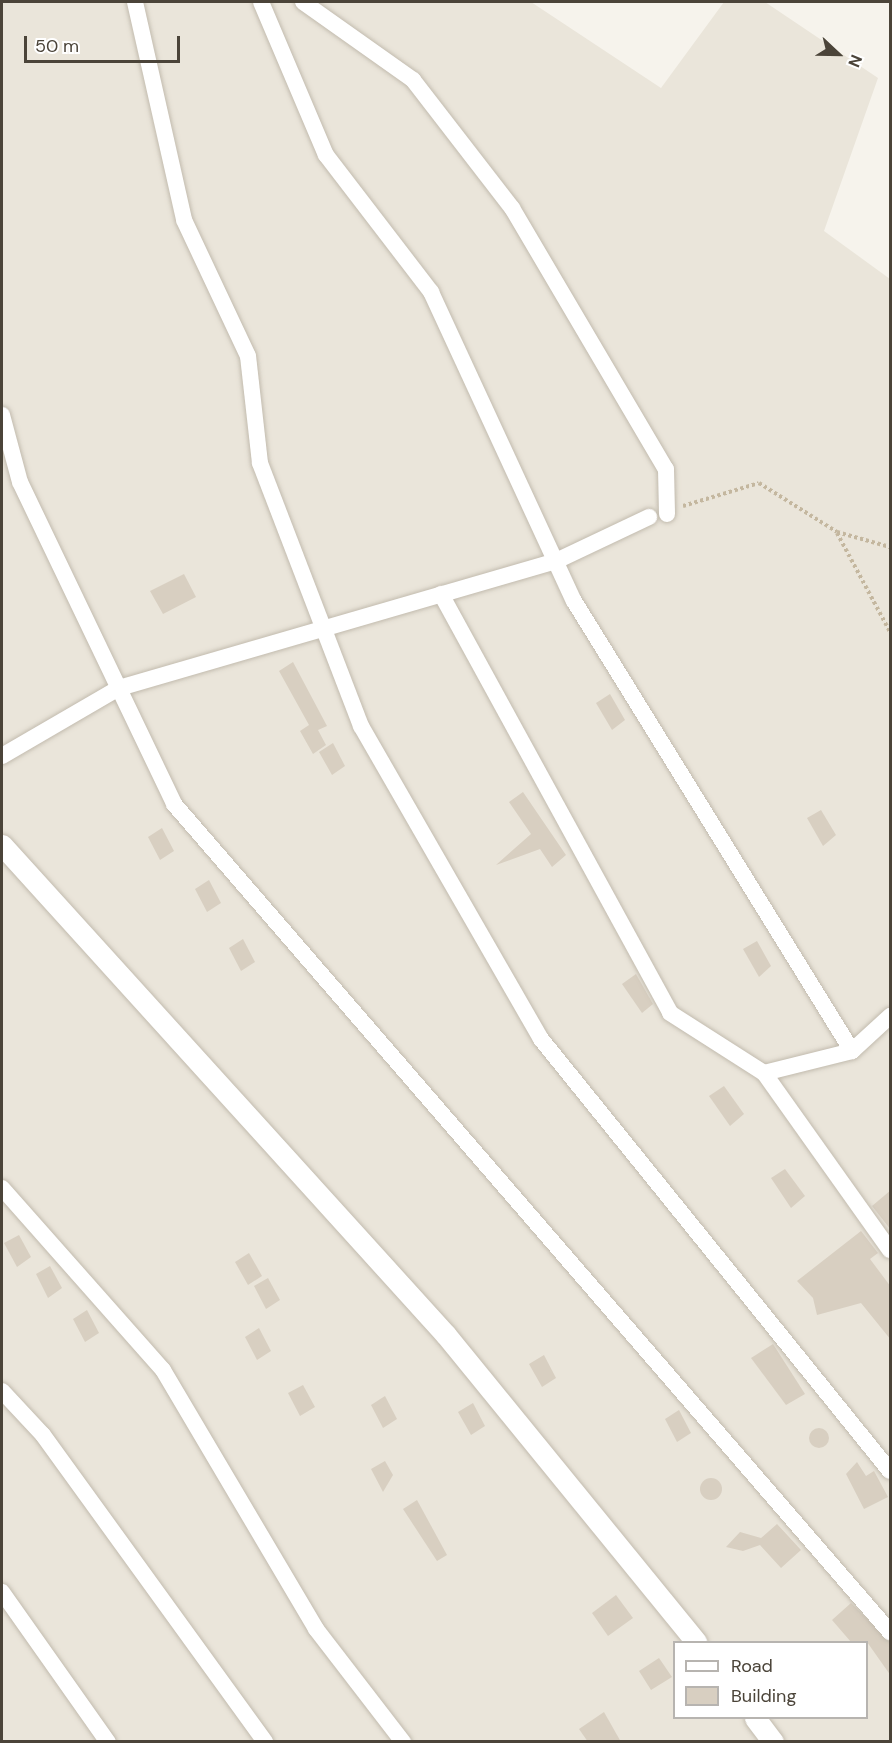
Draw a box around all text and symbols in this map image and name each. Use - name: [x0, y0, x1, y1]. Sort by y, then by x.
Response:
- scale bar: [27, 24, 183, 62]
- north arrow: [808, 24, 868, 84]
- text: 50 m: [35, 34, 79, 58]
- text: N: [843, 52, 867, 70]
- legend: [673, 1641, 868, 1719]
- text: Road: [731, 1654, 773, 1678]
- text: Building: [731, 1684, 796, 1708]

